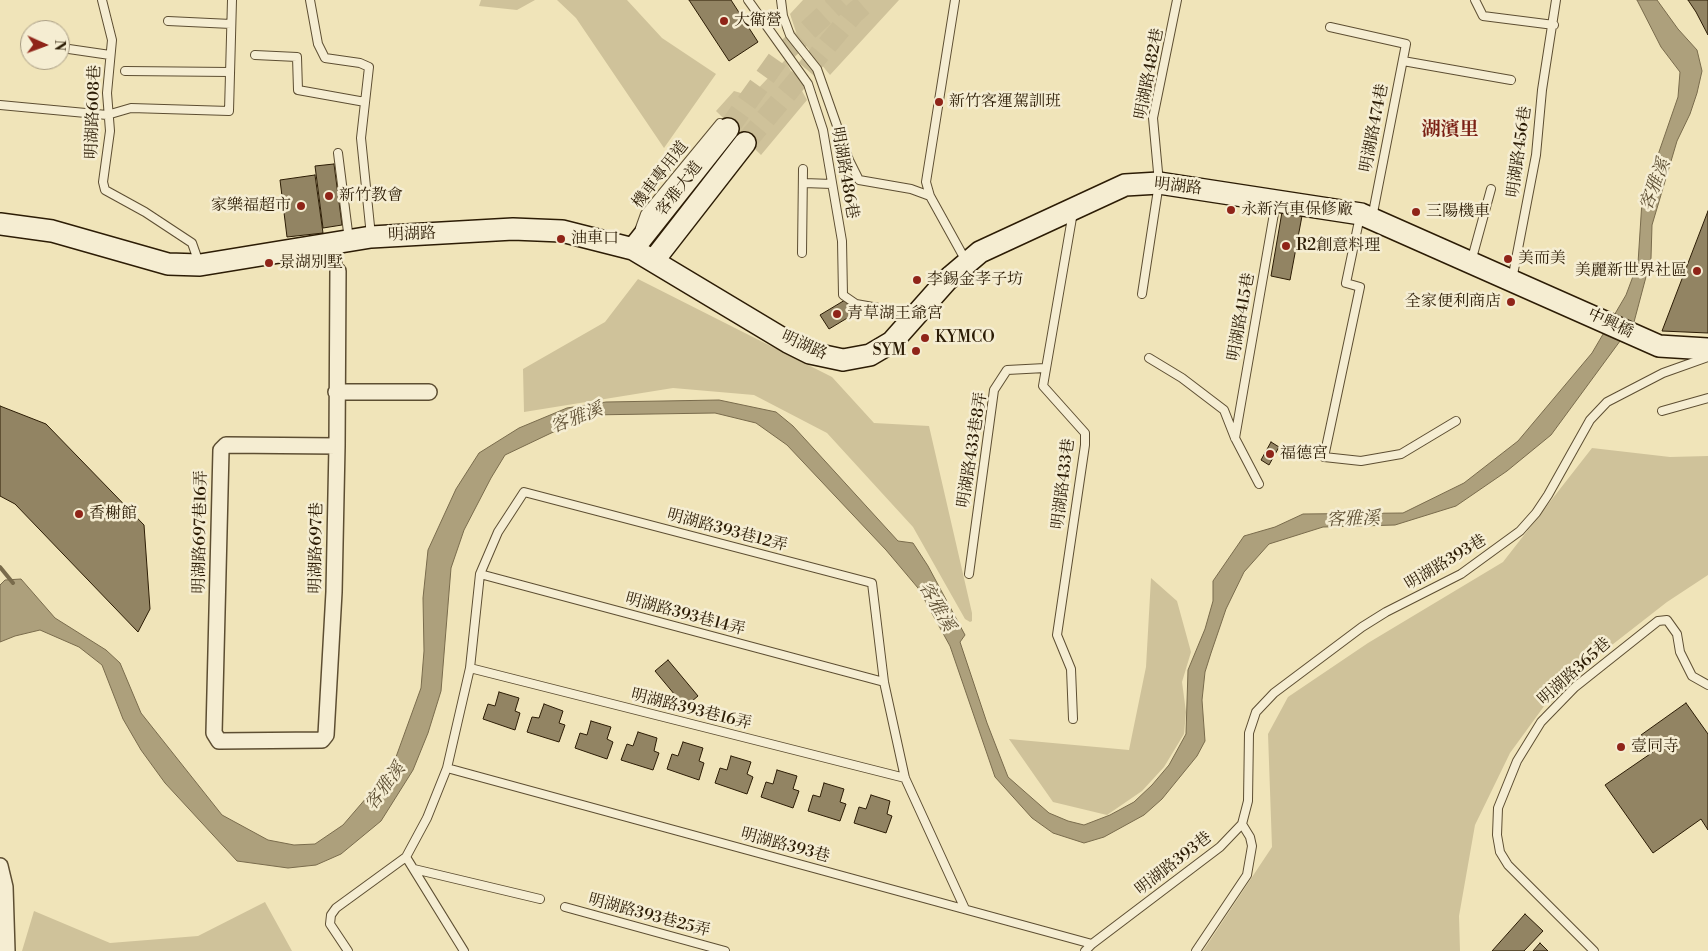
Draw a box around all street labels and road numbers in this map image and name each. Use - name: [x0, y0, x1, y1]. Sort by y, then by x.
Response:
- street label: 明湖路482巷: [1132, 27, 1168, 121]
- street label: 明湖路608巷: [83, 65, 105, 159]
- street label: 明湖路474巷: [1357, 82, 1393, 174]
- street label: 明湖路456巷: [1504, 105, 1536, 199]
- street label: 明湖路486巷: [826, 126, 862, 220]
- street label: 機車專用道: [629, 138, 693, 212]
- street label: 客雅大道: [653, 158, 707, 220]
- street label: 明湖路: [1153, 175, 1203, 199]
- street label: 明湖路: [388, 224, 436, 246]
- street label: 明湖路415巷: [1225, 271, 1259, 363]
- street label: 中興橋: [1584, 305, 1636, 343]
- street label: 明湖路: [778, 327, 830, 365]
- street label: 明湖路433巷8弄: [954, 391, 992, 509]
- street label: 明湖路433巷: [1049, 438, 1079, 530]
- street label: 明湖路697巷16弄: [190, 470, 212, 594]
- street label: 明湖路697巷: [307, 502, 327, 594]
- street label: 明湖路393巷12弄: [665, 506, 789, 556]
- street label: 明湖路393巷: [1402, 531, 1490, 595]
- street label: 明湖路393巷14弄: [623, 590, 747, 640]
- street label: 明湖路365巷: [1535, 634, 1615, 710]
- street label: 明湖路393巷16弄: [629, 686, 753, 734]
- street label: 明湖路393巷: [738, 825, 832, 867]
- street label: 明湖路393巷: [1132, 828, 1216, 900]
- street label: 明湖路393巷25弄: [586, 891, 712, 941]

